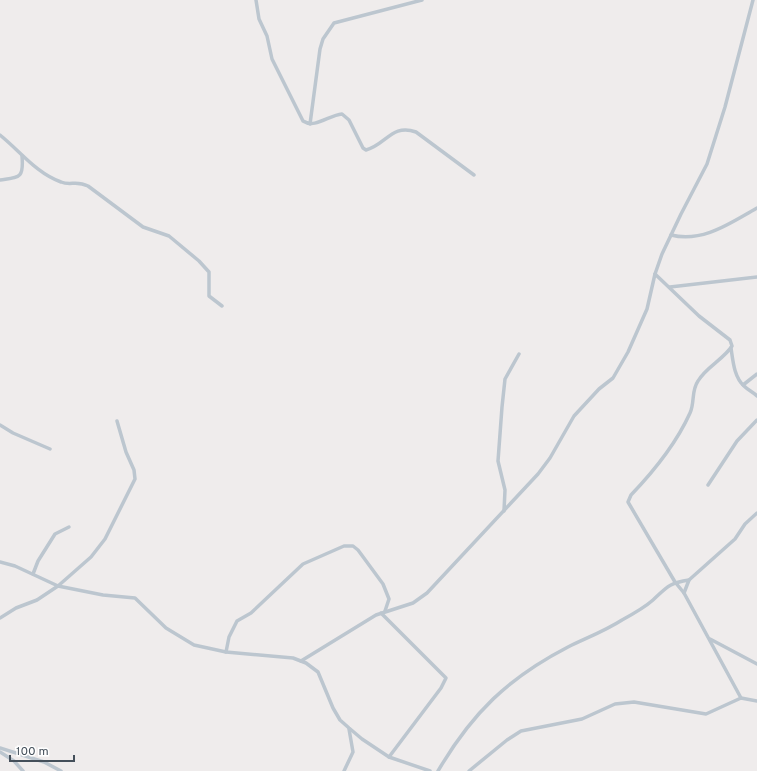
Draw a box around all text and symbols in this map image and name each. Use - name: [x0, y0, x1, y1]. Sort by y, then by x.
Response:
- scale bar: [10, 737, 74, 763]
- text: 100 m: [16, 744, 49, 760]

